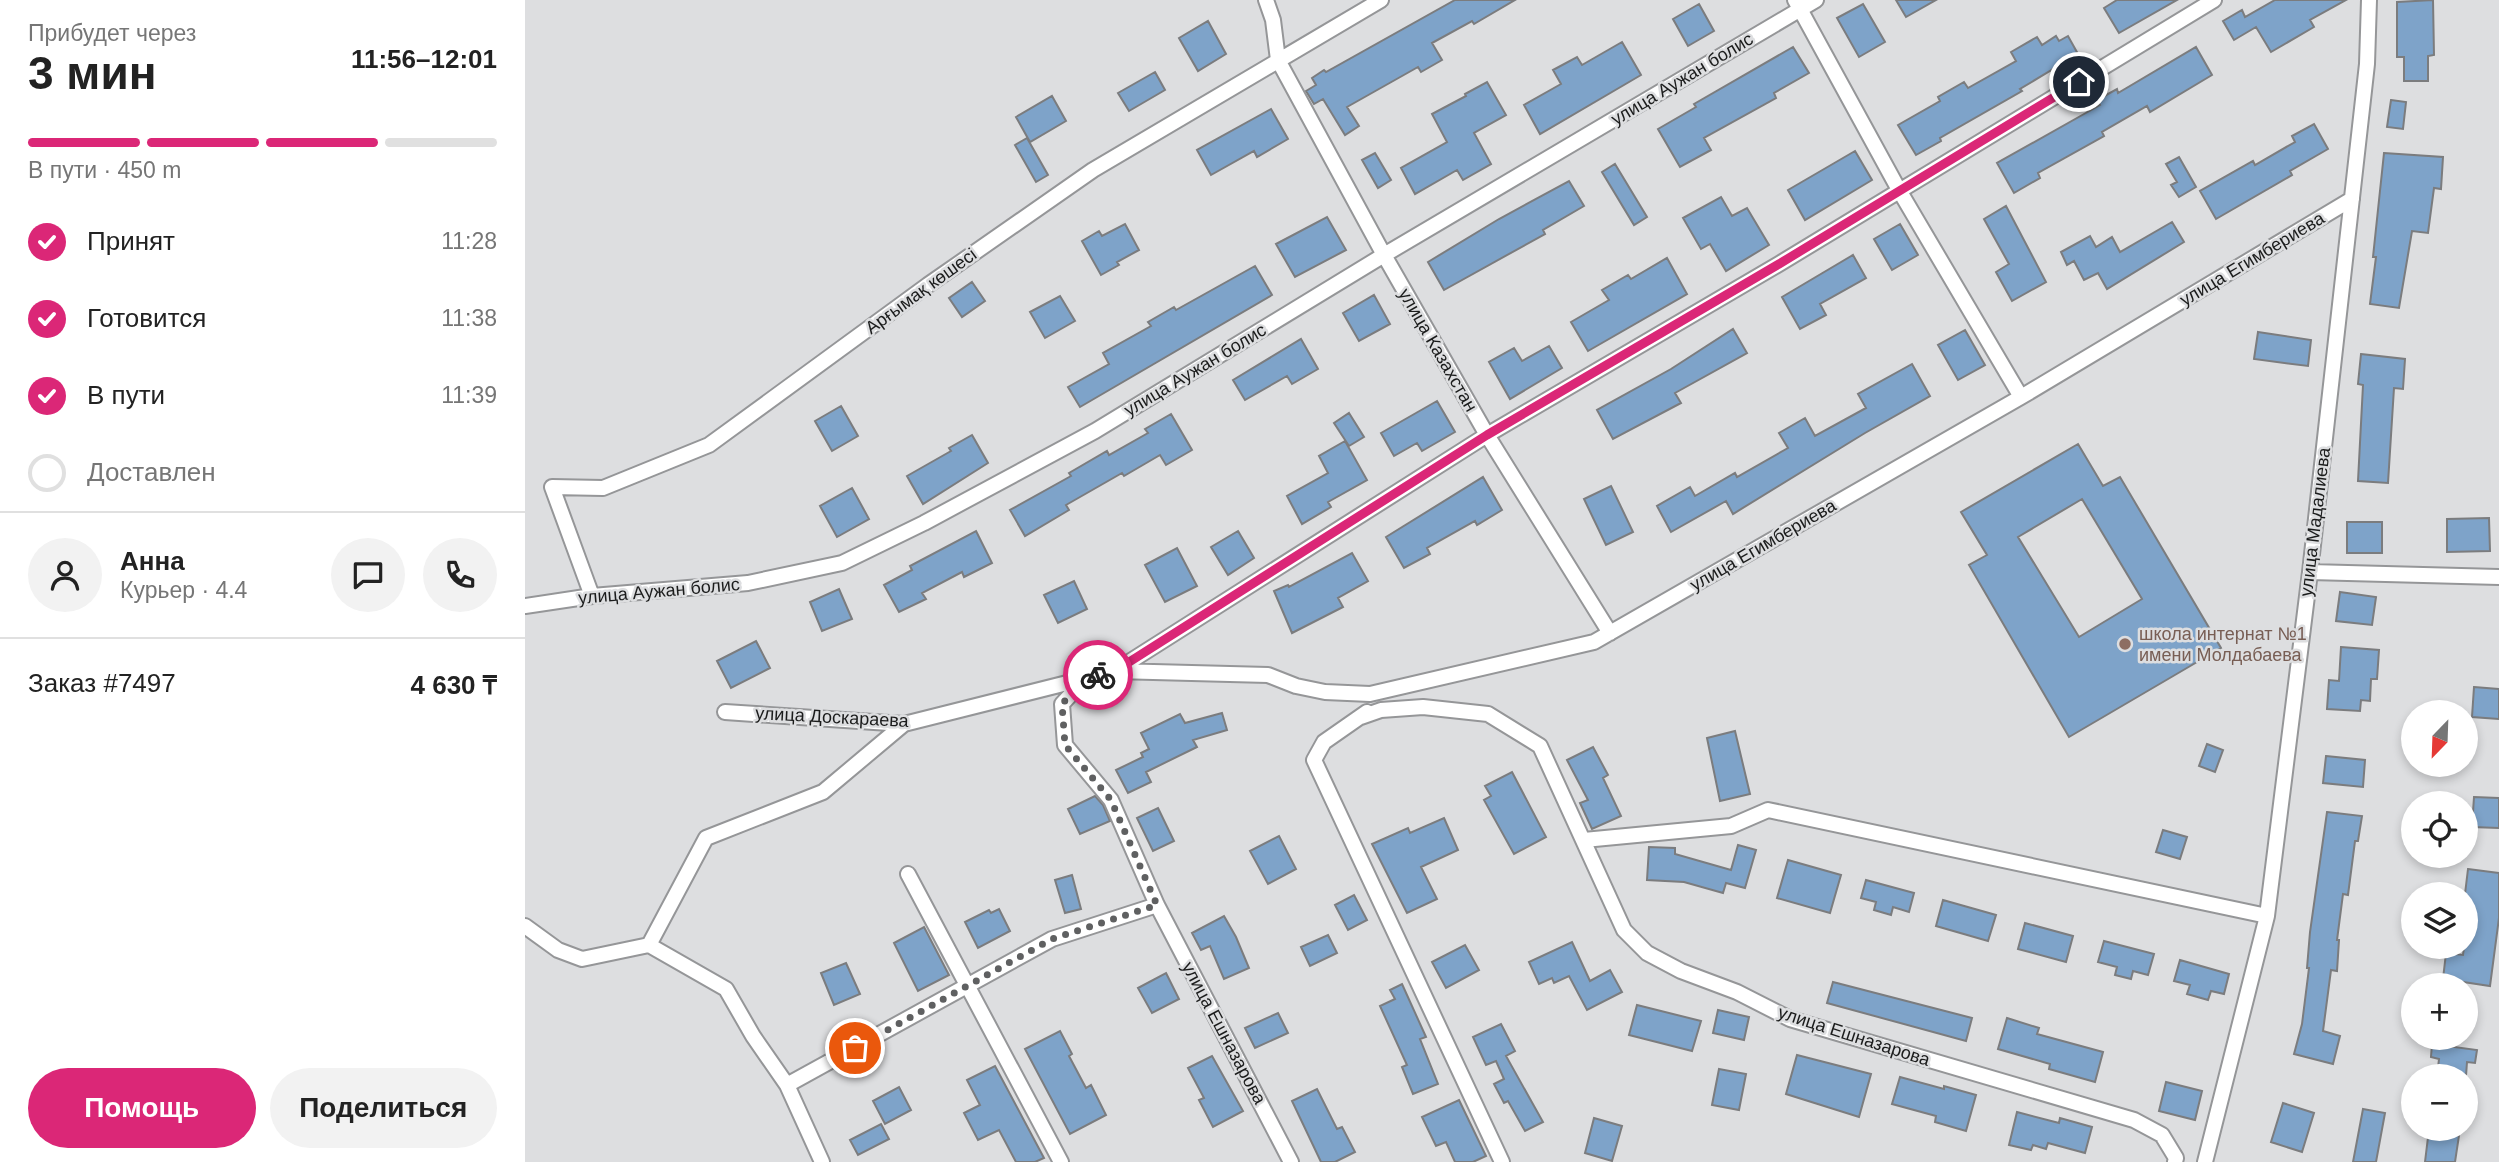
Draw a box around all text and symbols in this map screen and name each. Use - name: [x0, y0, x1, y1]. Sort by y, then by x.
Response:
- text: Прибудет через: [28, 20, 196, 46]
- street label: улица Аужан болис: [1607, 29, 1757, 129]
- text: 11:56–12:01: [351, 44, 497, 74]
- text: 3 мин: [28, 47, 156, 99]
- pin: [2049, 52, 2109, 112]
- icon: home: [2060, 63, 2098, 101]
- text: В пути · 450 m: [28, 157, 181, 183]
- street label: улица Егимбериева: [2176, 207, 2329, 310]
- icon: check: [28, 223, 66, 261]
- text: Принят: [87, 226, 175, 256]
- text: 11:28: [441, 228, 497, 254]
- street label: Арғымақ көшесі: [862, 244, 980, 338]
- street label: улица Казахстан: [1395, 285, 1481, 415]
- icon: check: [28, 300, 66, 338]
- text: Готовится: [87, 303, 206, 333]
- text: 11:38: [441, 305, 497, 331]
- street label: улица Аужан болис: [1120, 320, 1270, 420]
- icon: check: [28, 377, 66, 415]
- text: В пути: [87, 380, 165, 410]
- text: 11:39: [441, 382, 497, 408]
- street label: улица Мадалиева: [2296, 445, 2334, 598]
- text: Доставлен: [87, 457, 216, 487]
- street label: улица Егимбериева: [1687, 495, 1840, 595]
- button: person: [28, 538, 102, 612]
- button: chat: [331, 538, 405, 612]
- button: phone: [423, 538, 497, 612]
- text: Анна: [120, 546, 185, 576]
- street label: улица Аужан болис: [577, 574, 741, 608]
- text: Курьер · 4.4: [120, 577, 247, 603]
- place label: школа интернат №1 имени Молдабаева: [2139, 624, 2307, 665]
- marker: школа интернат №1 имени Молдабаева: [2117, 636, 2133, 652]
- courier: [1063, 640, 1133, 710]
- icon: bike: [1079, 656, 1117, 694]
- text: Заказ #7497: [28, 668, 176, 698]
- text: 4 630 ₸: [411, 670, 497, 700]
- north arrow: [2401, 700, 2478, 777]
- map controls: [2401, 700, 2478, 1141]
- street label: улица Доскараева: [755, 703, 910, 731]
- button: locate: [2401, 791, 2478, 868]
- button: layers: [2401, 882, 2478, 959]
- street label: улица Ешназарова: [1178, 958, 1270, 1108]
- button: +: [2401, 973, 2478, 1050]
- street label: улица Ешназарова: [1776, 1002, 1933, 1070]
- pin: [825, 1018, 885, 1078]
- icon: bag: [836, 1029, 874, 1067]
- button: −: [2401, 1064, 2478, 1141]
- button: Помощь: [28, 1068, 256, 1148]
- button: Поделиться: [270, 1068, 497, 1148]

